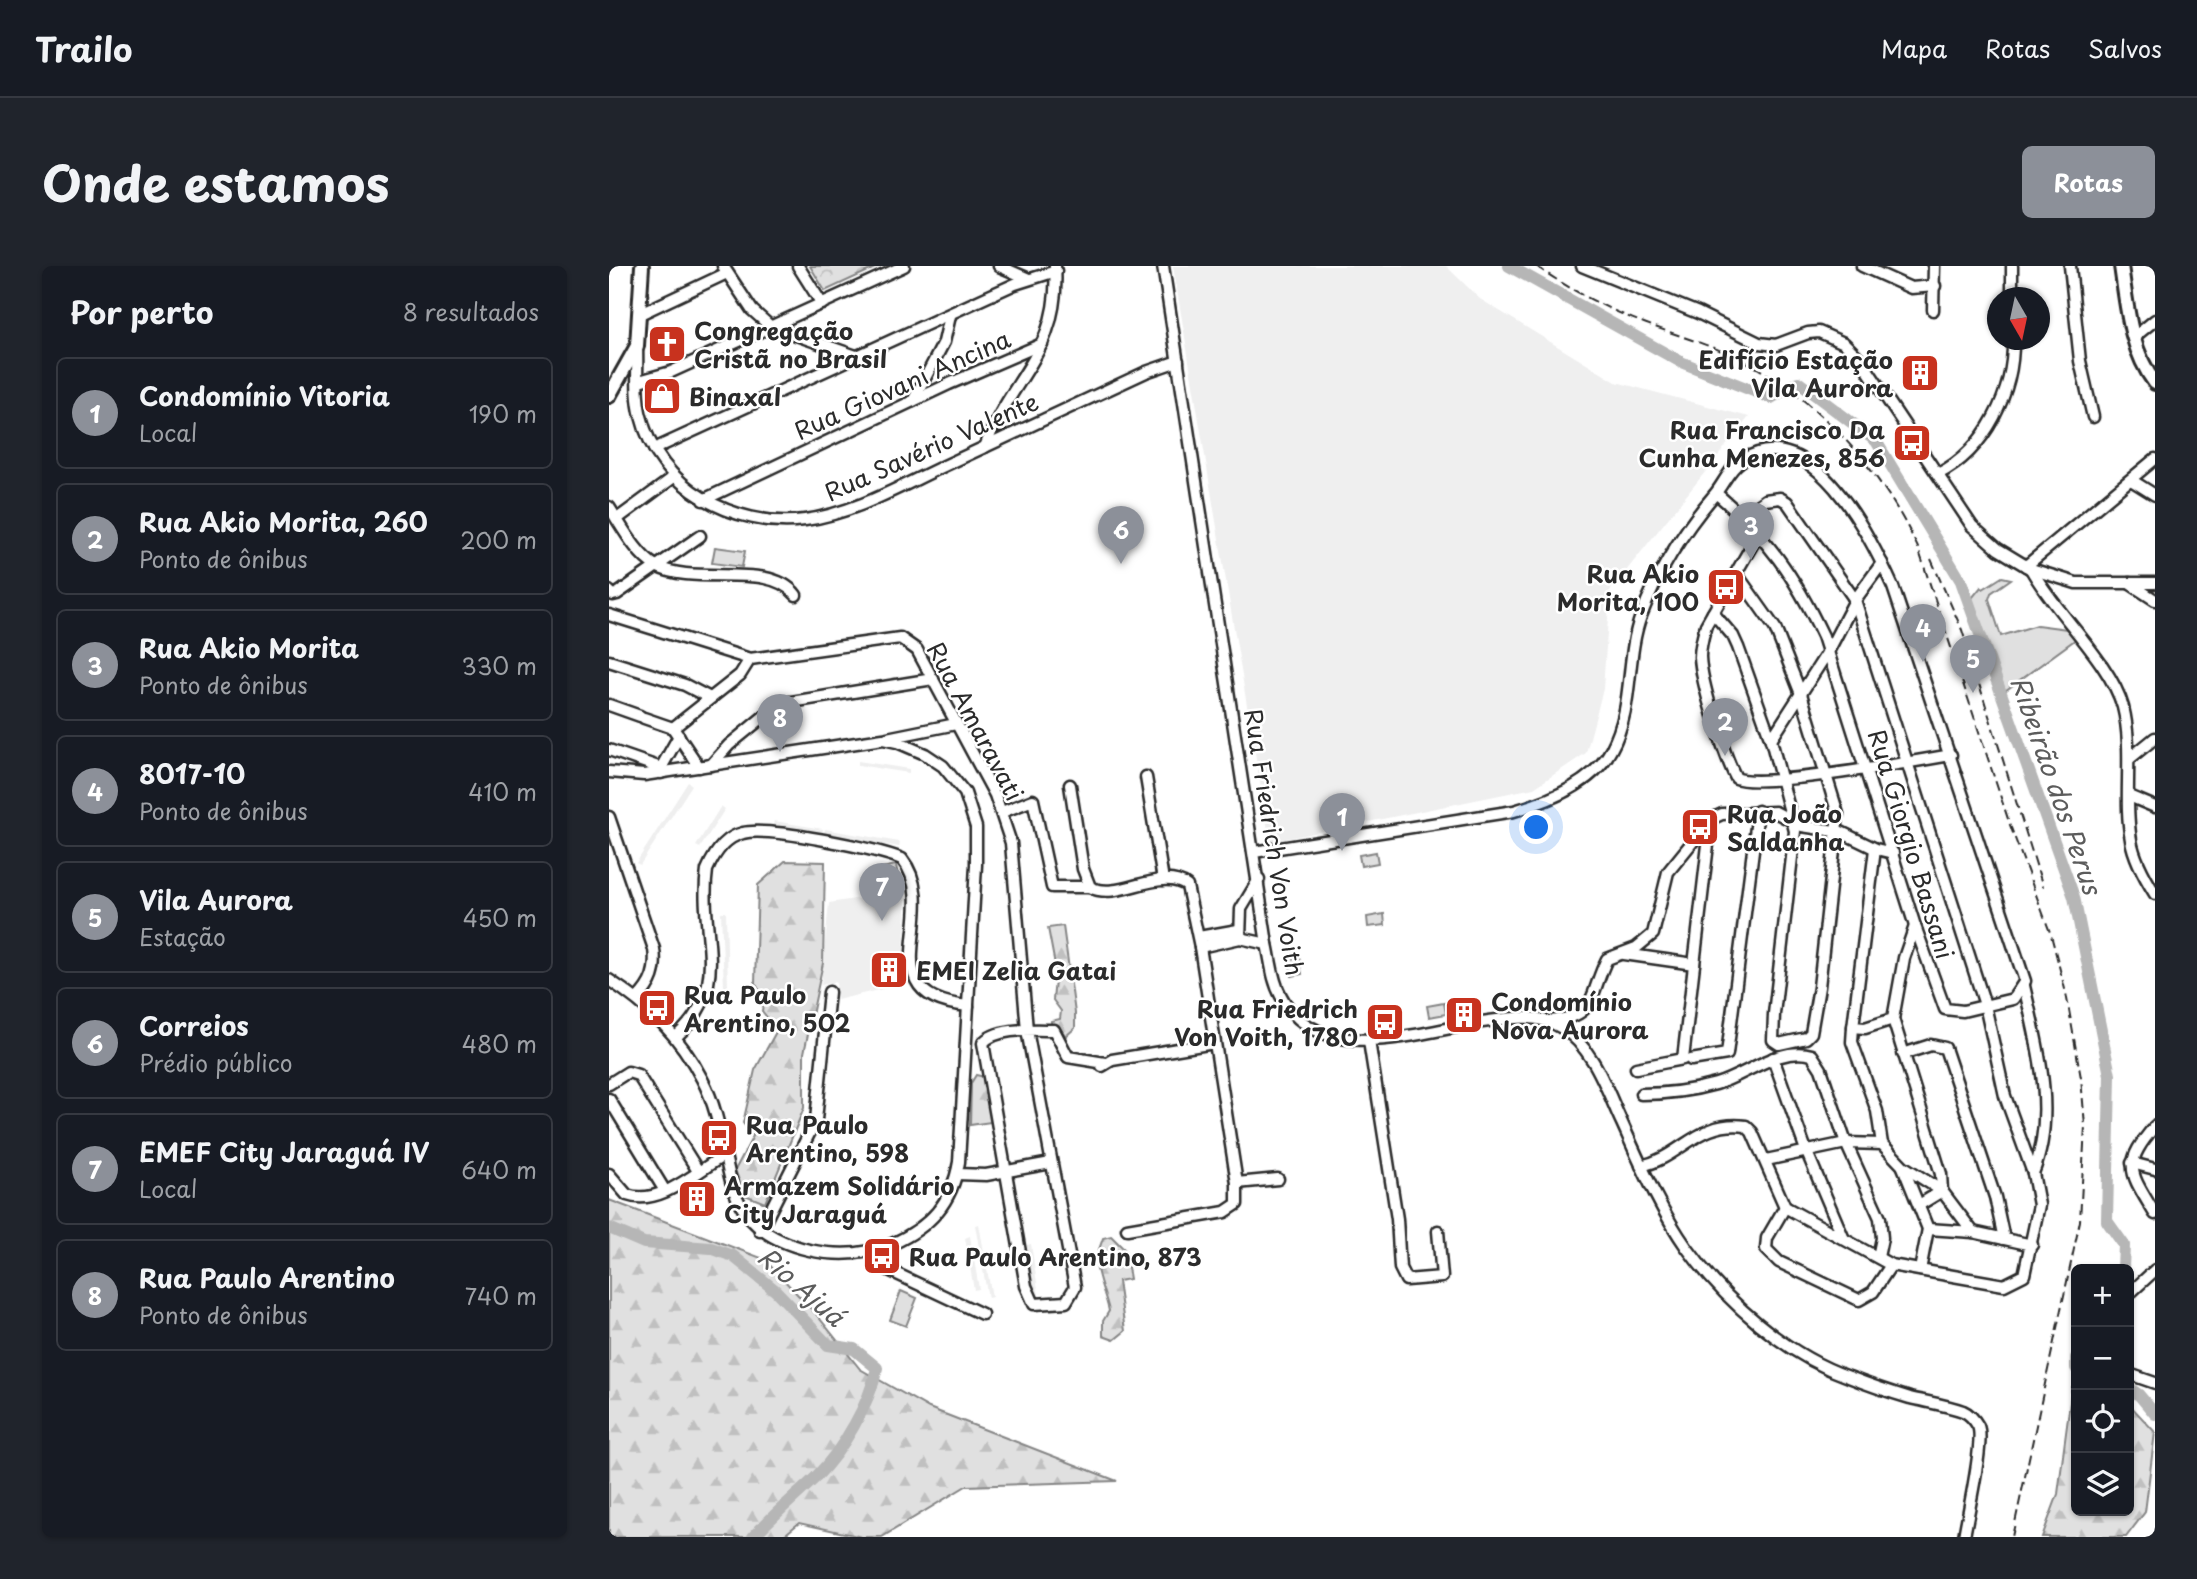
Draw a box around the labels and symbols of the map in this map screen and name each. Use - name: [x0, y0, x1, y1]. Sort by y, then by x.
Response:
- north arrow: [1987, 287, 2050, 350]
- place label: Congregação Cristã no Brasil: [694, 312, 887, 376]
- street label: Rua Giovani Ancina: [788, 320, 1016, 448]
- church icon: Congregação Cristã no Brasil: [646, 323, 688, 365]
- place label: Edifício Estação Vila Aurora: [1699, 341, 1893, 405]
- building icon: Edifício Estação Vila Aurora: [1899, 352, 1941, 394]
- shop icon: Binaxal: [641, 375, 683, 417]
- place label: Binaxal: [689, 378, 781, 414]
- street label: Rua Savério Valente: [818, 383, 1044, 509]
- place label: Rua Francisco Da Cunha Menezes, 856: [1639, 411, 1885, 475]
- bus stop icon: Rua Francisco Da Cunha Menezes, 856: [1891, 422, 1933, 464]
- pin: 3: [1728, 502, 1774, 560]
- pin: 6: [1098, 506, 1144, 564]
- place label: Rua Akio Morita, 100: [1557, 555, 1699, 619]
- bus stop icon: Rua Akio Morita, 100: [1705, 566, 1747, 608]
- pin: 4: [1900, 604, 1946, 662]
- street label: Rua Amaravati: [919, 635, 1033, 807]
- pin: 5: [1950, 635, 1996, 693]
- water label: Ribeirão dos Perus: [2001, 671, 2113, 901]
- pin: 8: [757, 694, 803, 752]
- pin: 2: [1702, 698, 1748, 756]
- street label: Rua Friedrich Von Voith: [1236, 706, 1314, 978]
- street label: Rua Giorgio Bassani: [1860, 725, 1964, 963]
- pin: 1: [1319, 793, 1365, 851]
- place label: Rua João Saldanha: [1727, 795, 1845, 859]
- bus stop icon: Rua João Saldanha: [1679, 806, 1721, 848]
- your location: [1519, 810, 1553, 844]
- pin: 7: [859, 863, 905, 921]
- building icon: EMEI Zelia Gatai: [868, 949, 910, 991]
- place label: EMEI Zelia Gatai: [916, 952, 1116, 988]
- place label: Rua Paulo Arentino, 502: [683, 976, 850, 1040]
- place label: Condomínio Nova Aurora: [1491, 983, 1649, 1047]
- bus stop icon: Rua Paulo Arentino, 502: [636, 987, 678, 1029]
- place label: Rua Friedrich Von Voith, 1780: [1174, 990, 1358, 1054]
- building icon: Condomínio Nova Aurora: [1443, 994, 1485, 1036]
- bus stop icon: Rua Friedrich Von Voith, 1780: [1364, 1001, 1406, 1043]
- place label: Rua Paulo Arentino, 598: [745, 1106, 909, 1170]
- bus stop icon: Rua Paulo Arentino, 598: [698, 1117, 740, 1159]
- place label: Armazem Solidário City Jaraguá: [723, 1167, 954, 1231]
- building icon: Armazem Solidário City Jaraguá: [676, 1178, 718, 1220]
- bus stop icon: Rua Paulo Arentino, 873: [861, 1235, 903, 1277]
- water label: Rio Ajuá: [750, 1237, 855, 1335]
- place label: Rua Paulo Arentino, 873: [909, 1238, 1202, 1274]

